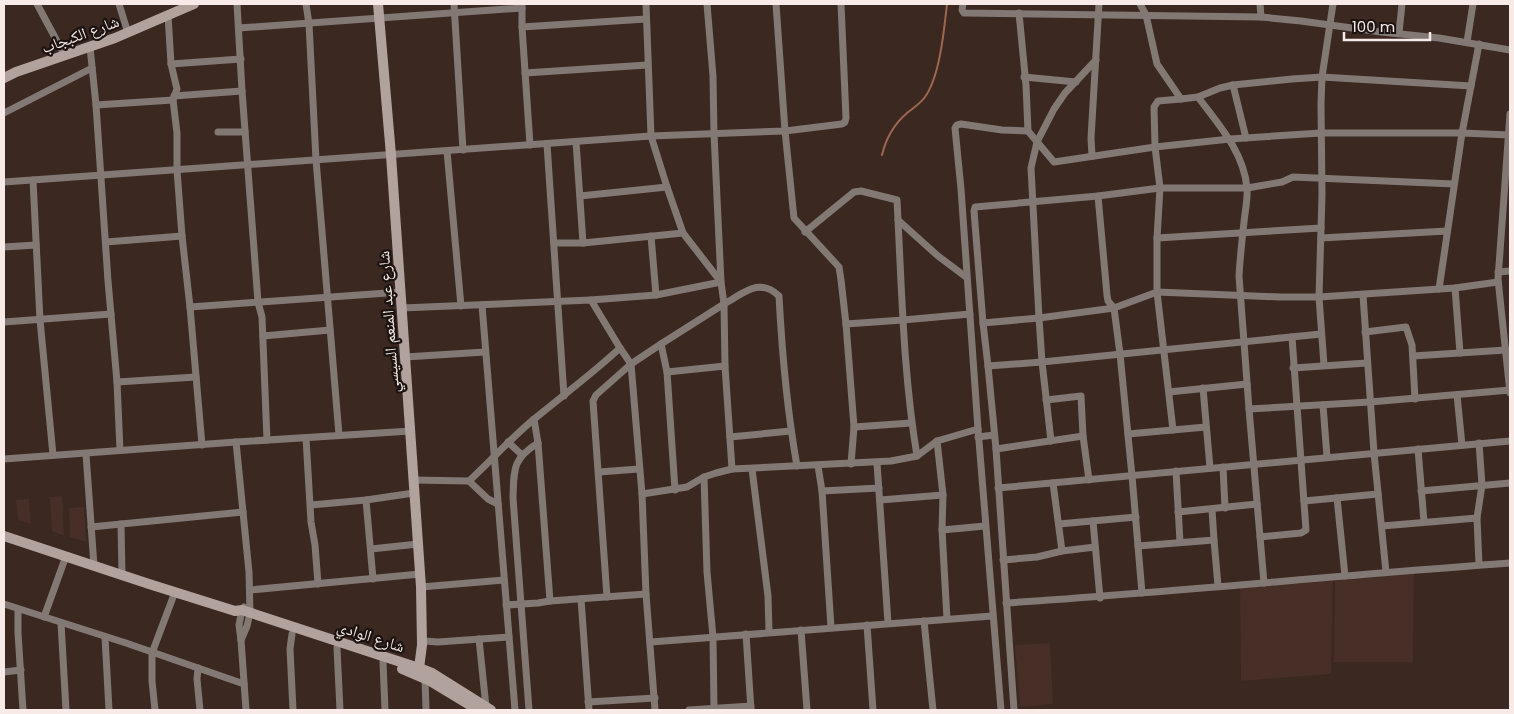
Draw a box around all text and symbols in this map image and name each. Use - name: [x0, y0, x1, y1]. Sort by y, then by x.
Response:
- street label: شارع الكبجاب: [38, 10, 122, 59]
- scale bar: [1344, 10, 1430, 42]
- text: 100 m: [1352, 16, 1395, 37]
- street label: شارع عبد المنعم السيسي: [372, 250, 406, 394]
- street label: شارع الوادي: [334, 615, 408, 659]

